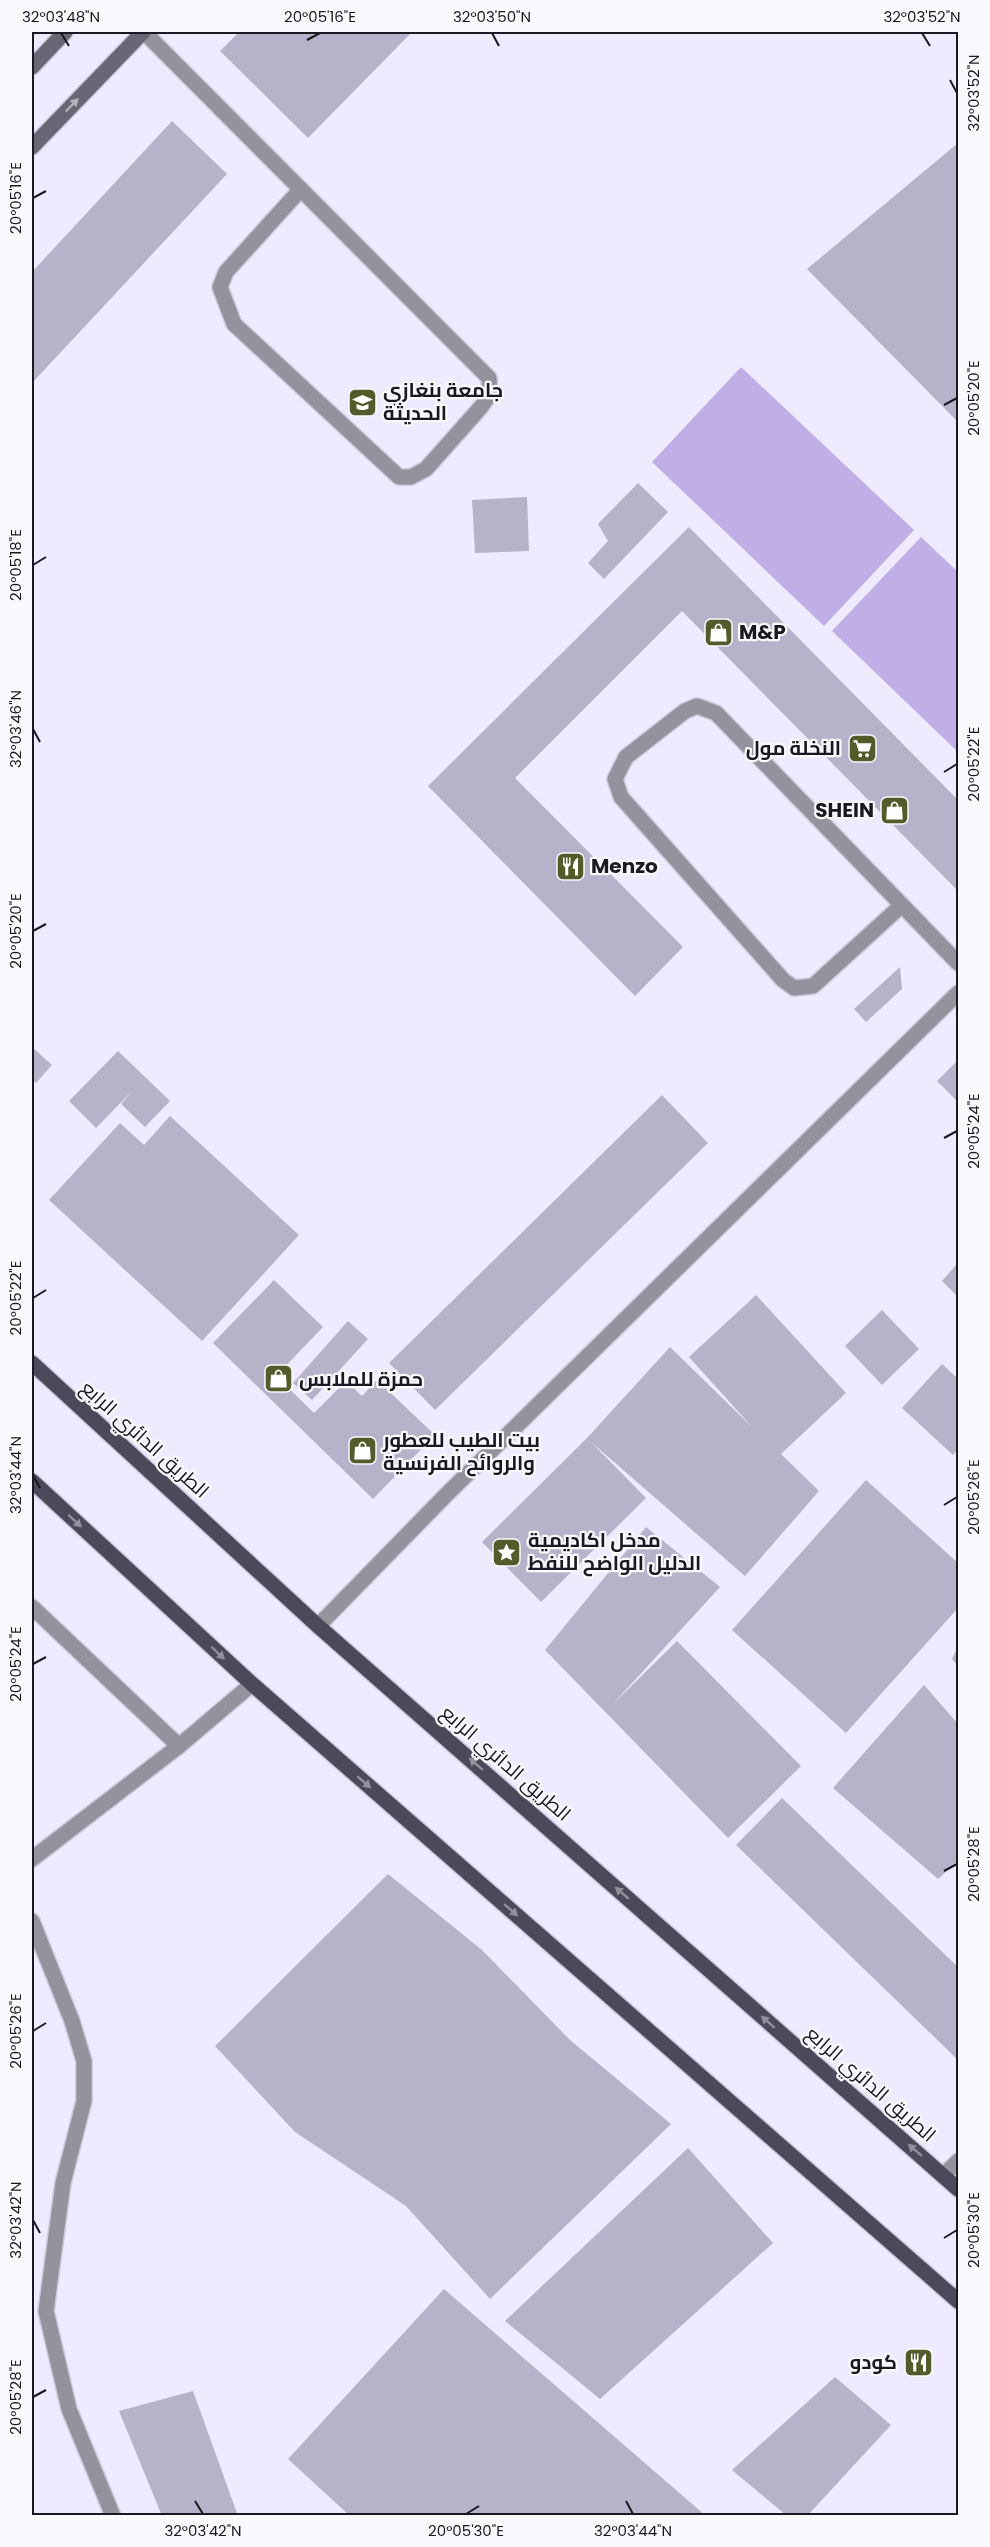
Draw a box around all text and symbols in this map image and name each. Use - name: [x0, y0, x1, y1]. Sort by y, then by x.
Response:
- text: 32°03'48"N: [22, 6, 100, 27]
- text: 20°05'16"E: [284, 6, 356, 27]
- text: 32°03'50"N: [453, 6, 531, 27]
- text: 32°03'52"N: [883, 6, 961, 27]
- text: 32°03'52"N: [963, 54, 984, 132]
- one-way arrow: [65, 97, 79, 112]
- text: 20°05'16"E: [5, 162, 26, 234]
- text: 20°05'20"E: [963, 360, 984, 436]
- place label: جامعة بنغازي الحديثة: [383, 376, 503, 427]
- school or university icon: جامعة بنغازي الحديثة: [346, 386, 378, 418]
- text: 20°05'18"E: [5, 529, 26, 601]
- shop icon: M&P: [702, 616, 734, 648]
- place label: M&P: [739, 618, 786, 646]
- text: 32°03'46"N: [5, 690, 26, 768]
- text: 20°05'22"E: [963, 727, 984, 801]
- supermarket icon: النخلة مول: [846, 732, 878, 764]
- place label: النخلة مول: [746, 734, 841, 762]
- shop icon: SHEIN: [879, 794, 911, 826]
- place label: SHEIN: [815, 796, 874, 824]
- restaurant icon: Menzo: [554, 850, 586, 882]
- place label: Menzo: [591, 852, 658, 880]
- text: 20°05'20"E: [5, 893, 26, 969]
- text: 20°05'24"E: [963, 1093, 984, 1169]
- text: 20°05'22"E: [5, 1261, 26, 1335]
- shop icon: حمزة للملابس: [262, 1363, 294, 1395]
- place label: حمزة للملابس: [299, 1365, 423, 1393]
- street label: الطريق الدائري الرابع: [73, 1374, 215, 1506]
- place label: بيت الطيب للعطور والروائح الفرنسية: [382, 1426, 540, 1477]
- shop icon: بيت الطيب للعطور والروائح الفرنسية: [346, 1435, 378, 1467]
- text: 32°03'44"N: [5, 1436, 26, 1514]
- text: 20°05'26"E: [963, 1459, 984, 1535]
- one-way arrow: [67, 1514, 82, 1528]
- place label: مدخل اكاديمية الدليل الواضح للنفط: [528, 1526, 701, 1577]
- place icon: مدخل اكاديمية الدليل الواضح للنفط: [491, 1536, 523, 1568]
- text: 20°05'24"E: [5, 1626, 26, 1702]
- one-way arrow: [210, 1646, 225, 1659]
- street label: الطريق الدائري الرابع: [434, 1699, 577, 1829]
- one-way arrow: [468, 1757, 483, 1771]
- one-way arrow: [356, 1775, 371, 1788]
- text: 20°05'28"E: [963, 1826, 984, 1902]
- one-way arrow: [615, 1887, 630, 1900]
- one-way arrow: [503, 1903, 518, 1916]
- text: 20°05'26"E: [5, 1993, 26, 2069]
- one-way arrow: [761, 2016, 776, 2029]
- street label: الطريق الدائري الرابع: [799, 2020, 942, 2150]
- one-way arrow: [908, 2144, 923, 2157]
- text: 32°03'42"N: [5, 2181, 26, 2259]
- text: 20°05'30"E: [963, 2192, 984, 2268]
- restaurant icon: كودو: [902, 2346, 934, 2378]
- place label: كودو: [850, 2348, 897, 2376]
- text: 20°05'28"E: [5, 2359, 26, 2435]
- text: 32°03'42"N: [164, 2520, 242, 2541]
- text: 20°05'30"E: [428, 2520, 504, 2541]
- text: 32°03'44"N: [594, 2520, 672, 2541]

